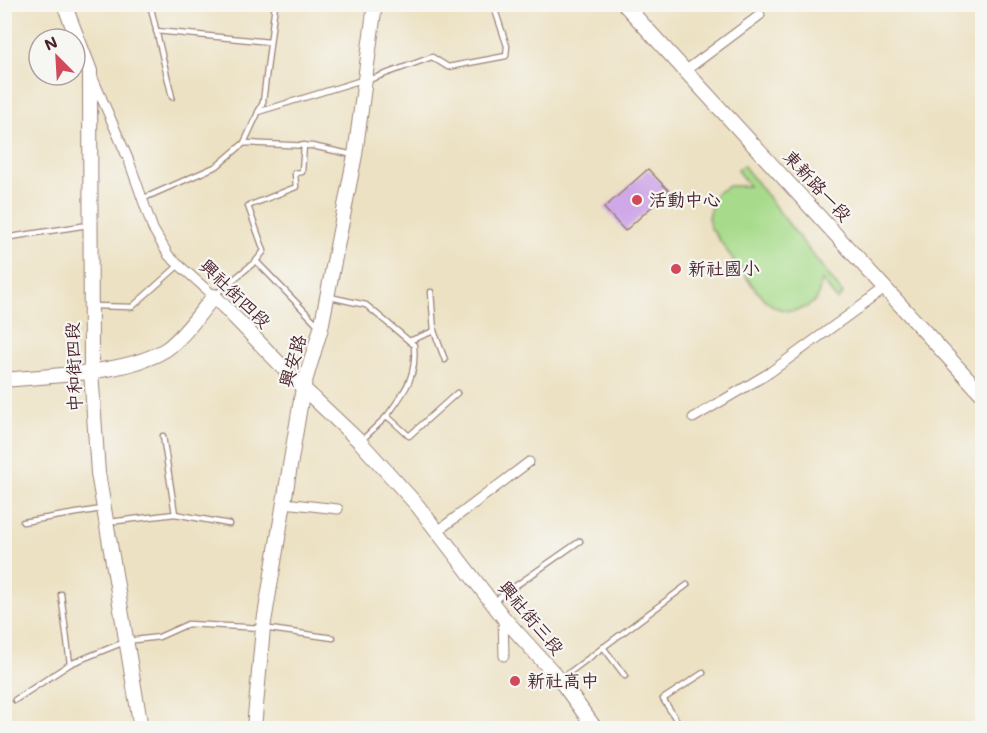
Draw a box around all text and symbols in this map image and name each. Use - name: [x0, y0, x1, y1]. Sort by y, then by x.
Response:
- north arrow: [27, 27, 87, 87]
- text: N: [41, 31, 61, 55]
- street label: 東新路一段: [778, 144, 857, 226]
- place label: 活動中心: [649, 187, 721, 211]
- marker: 活動中心: [630, 193, 644, 207]
- street label: 興社街四段: [195, 253, 276, 333]
- place label: 新社國小: [688, 256, 760, 280]
- marker: 新社國小: [669, 262, 683, 276]
- street label: 中和街四段: [59, 322, 87, 412]
- street label: 興安路: [273, 331, 311, 390]
- street label: 興社街三段: [494, 575, 570, 660]
- place label: 新社高中: [527, 668, 599, 692]
- marker: 新社高中: [508, 674, 522, 688]

